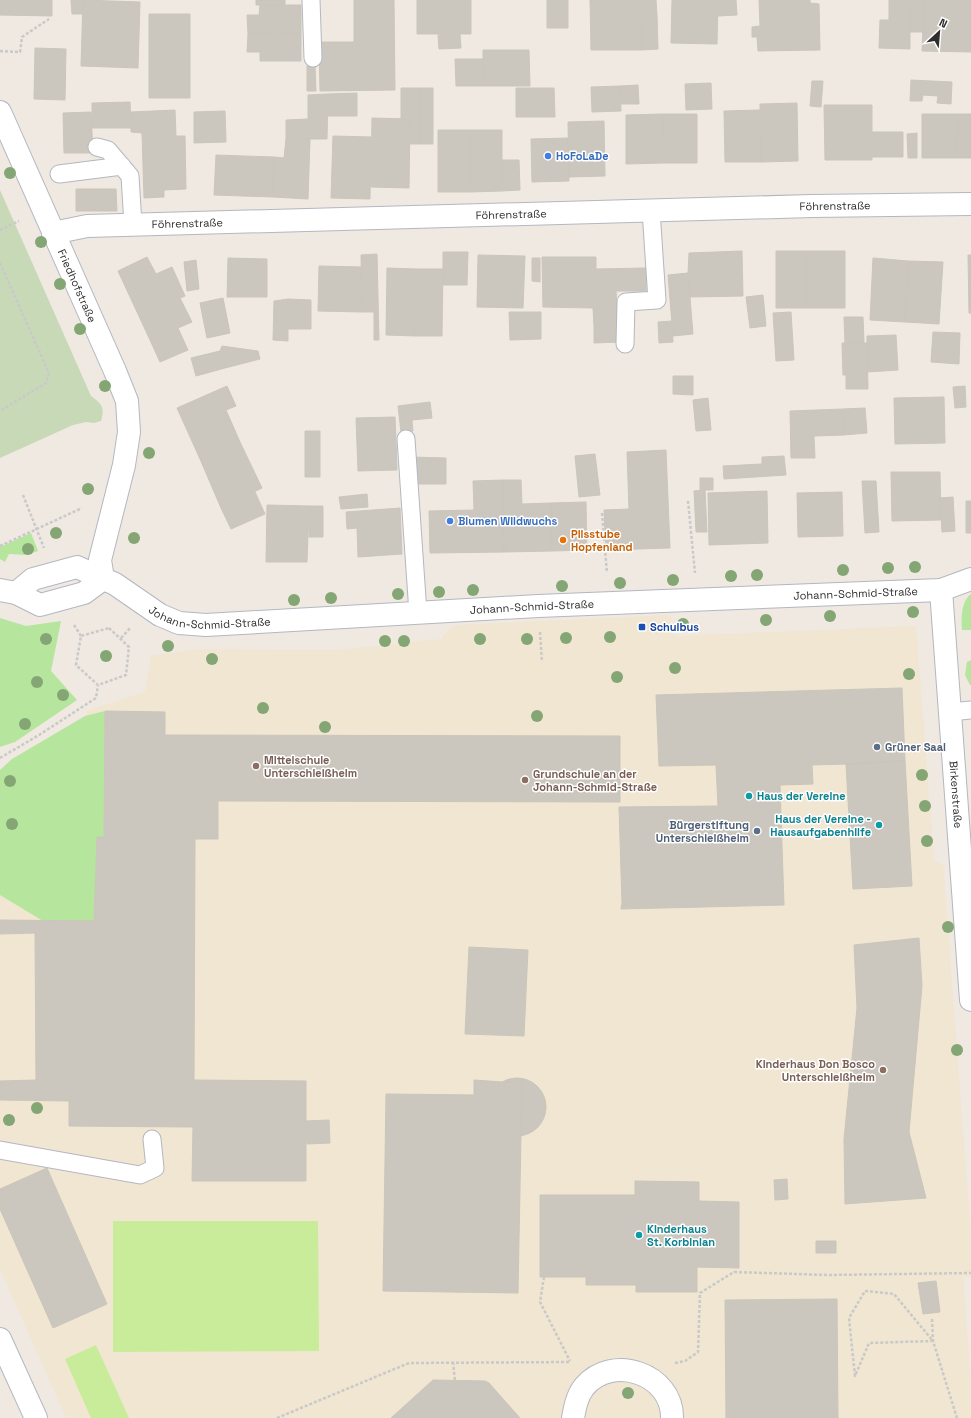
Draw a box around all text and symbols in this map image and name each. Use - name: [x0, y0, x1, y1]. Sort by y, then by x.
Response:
- north arrow: [919, 12, 959, 52]
- text: N: [937, 15, 950, 31]
- place label: HoFoLaDe: [556, 149, 609, 163]
- marker: HoFoLaDe: [543, 151, 553, 161]
- street label: Föhrenstraße: [799, 198, 871, 213]
- street label: Föhrenstraße: [475, 206, 547, 222]
- street label: Föhrenstraße: [152, 215, 223, 231]
- street label: Friedhofstraße: [55, 247, 100, 325]
- place label: Blumen Wildwuchs: [458, 514, 558, 528]
- marker: Blumen Wildwuchs: [445, 516, 455, 526]
- place label: Pilsstube Hopfenland: [571, 527, 633, 554]
- marker: Pilsstube Hopfenland: [558, 535, 568, 545]
- street label: Johann-Schmid-Straße: [793, 584, 918, 603]
- street label: Johann-Schmid-Straße: [469, 597, 594, 617]
- street label: Johann-Schmid-Straße: [146, 602, 271, 632]
- place label: Schulbus: [650, 620, 699, 634]
- marker: Schulbus: [637, 622, 647, 632]
- place label: Grüner Saal: [885, 740, 946, 754]
- marker: Grüner Saal: [872, 742, 882, 752]
- place label: Mittelschule Unterschleißheim: [264, 753, 357, 780]
- street label: Birkenstraße: [947, 760, 965, 829]
- marker: Mittelschule Unterschleißheim: [251, 761, 261, 771]
- place label: Grundschule an der Johann-Schmid-Straße: [533, 767, 657, 794]
- marker: Grundschule an der Johann-Schmid-Straße: [520, 775, 530, 785]
- place label: Haus der Vereine: [757, 789, 846, 803]
- marker: Haus der Vereine: [744, 791, 754, 801]
- place label: Haus der Vereine - Hausaufgabenhilfe: [770, 812, 871, 839]
- place label: Bürgerstiftung Unterschleißheim: [656, 818, 749, 845]
- marker: Haus der Vereine - Hausaufgabenhilfe: [874, 820, 884, 830]
- marker: Bürgerstiftung Unterschleißheim: [752, 826, 762, 836]
- place label: Kinderhaus Don Bosco Unterschleißheim: [756, 1057, 875, 1084]
- marker: Kinderhaus Don Bosco Unterschleißheim: [878, 1065, 888, 1075]
- place label: Kinderhaus St. Korbinian: [647, 1222, 715, 1249]
- marker: Kinderhaus St. Korbinian: [634, 1230, 644, 1240]

